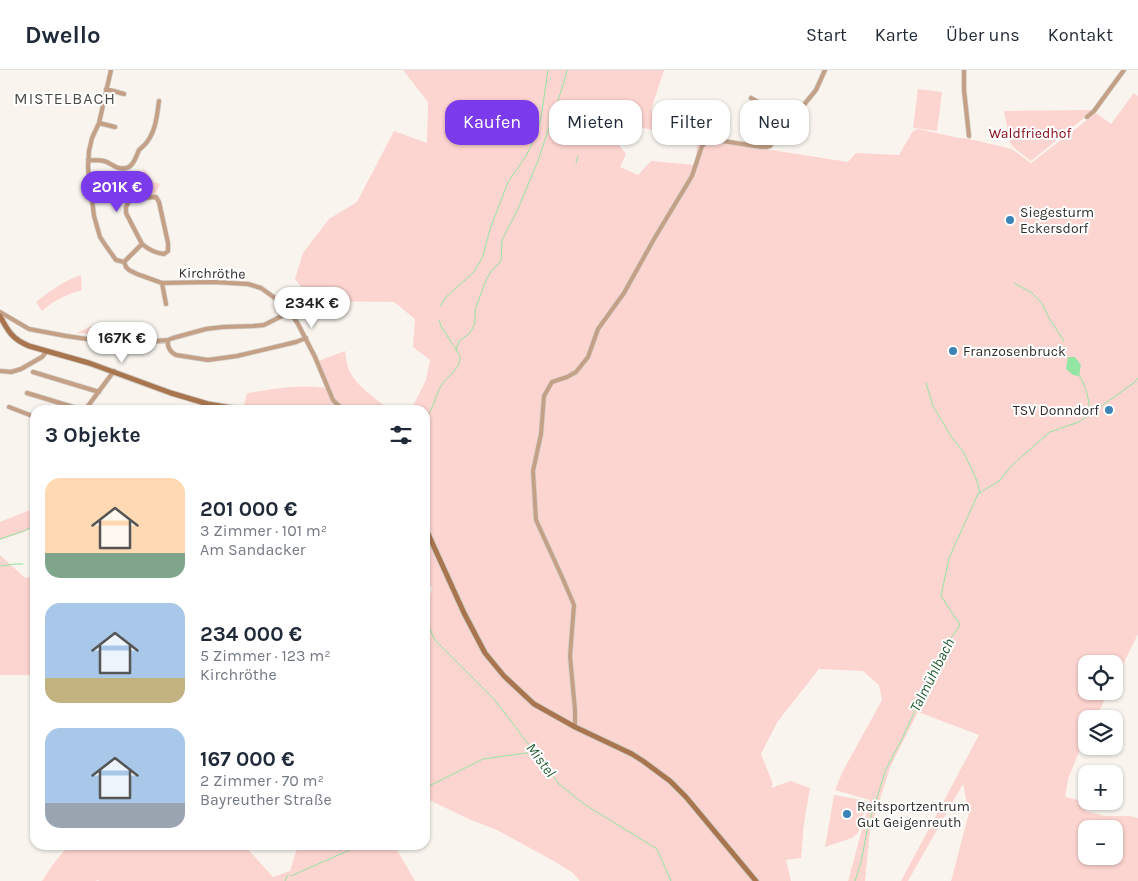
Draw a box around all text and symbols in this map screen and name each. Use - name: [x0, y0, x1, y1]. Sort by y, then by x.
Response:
- text: Dwello: [25, 21, 101, 49]
- text: Start: [806, 24, 847, 46]
- text: Karte: [875, 24, 918, 46]
- text: Über uns: [946, 24, 1020, 46]
- text: Kontakt: [1048, 24, 1113, 46]
- district label: MISTELBACH: [14, 89, 116, 108]
- chip: Kaufen: [445, 100, 539, 145]
- chip: Mieten: [549, 100, 642, 145]
- chip: Filter: [652, 100, 730, 145]
- chip: Neu: [740, 100, 809, 145]
- park label: Waldfriedhof: [989, 125, 1071, 142]
- pin: 201K €: [76, 170, 158, 213]
- text: 201K €: [92, 177, 142, 196]
- place label: Siegesturm Eckersdorf: [1020, 204, 1094, 237]
- marker: Siegesturm Eckersdorf: [1004, 214, 1016, 226]
- street label: Kirchröthe: [178, 264, 246, 283]
- pin: 234K €: [271, 286, 353, 329]
- text: 234K €: [285, 293, 339, 312]
- pin: 167K €: [81, 322, 163, 364]
- text: 167K €: [98, 328, 146, 347]
- place label: Franzosenbruck: [963, 343, 1066, 360]
- marker: Franzosenbruck: [947, 345, 959, 357]
- place label: TSV Donndorf: [1013, 402, 1099, 419]
- marker: TSV Donndorf: [1103, 404, 1115, 416]
- icon: filters: [387, 421, 415, 449]
- text: 3 Objekte: [45, 423, 141, 447]
- text: 201 000 €: [200, 497, 297, 521]
- icon: home: [85, 498, 145, 558]
- text: 3 Zimmer · 101 m²: [200, 521, 327, 540]
- text: Am Sandacker: [200, 540, 306, 559]
- text: 234 000 €: [200, 622, 302, 646]
- icon: home: [85, 623, 145, 683]
- water label: Talmühlbach: [906, 635, 958, 715]
- text: 5 Zimmer · 123 m²: [200, 646, 331, 665]
- map controls: [1078, 655, 1123, 865]
- button: locate: [1078, 655, 1123, 700]
- text: Kirchröthe: [200, 665, 277, 684]
- button: layers: [1078, 710, 1123, 755]
- water label: Mistel: [522, 739, 560, 781]
- text: 167 000 €: [200, 747, 294, 771]
- icon: home: [85, 748, 145, 808]
- button: +: [1078, 765, 1123, 810]
- text: 2 Zimmer · 70 m²: [200, 771, 324, 790]
- text: Bayreuther Straße: [200, 790, 332, 809]
- place label: Reitsportzentrum Gut Geigenreuth: [857, 798, 970, 831]
- marker: Reitsportzentrum Gut Geigenreuth: [841, 808, 853, 820]
- button: −: [1078, 820, 1123, 865]

